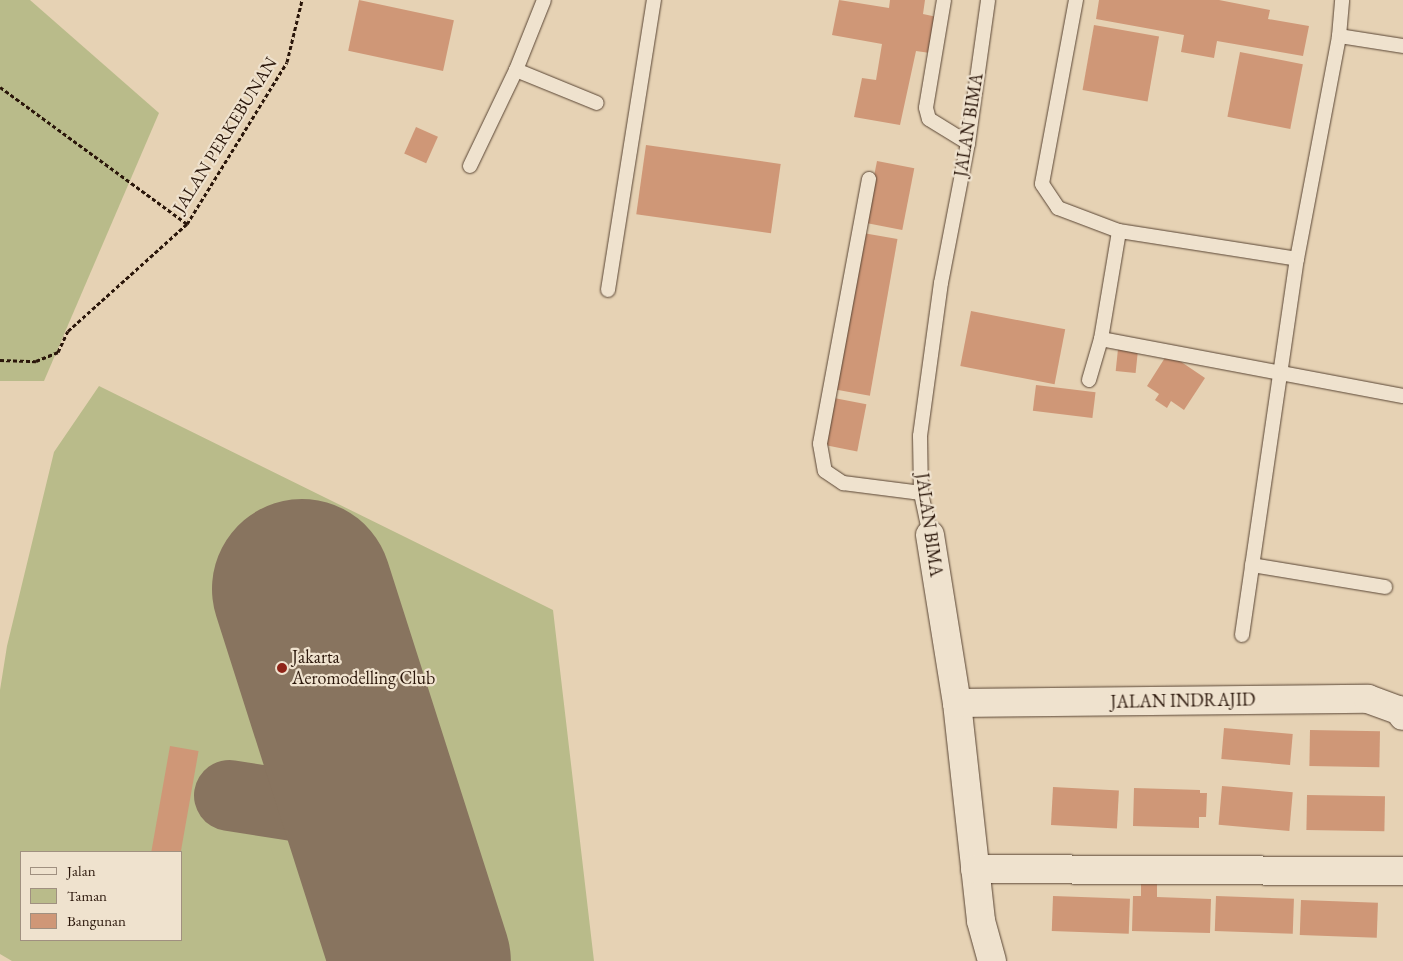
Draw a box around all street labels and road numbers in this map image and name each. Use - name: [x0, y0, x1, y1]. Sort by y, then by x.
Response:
- street label: JALAN PERKEBUNAN: [168, 53, 282, 217]
- street label: JALAN BIMA: [950, 72, 988, 178]
- street label: JALAN BIMA: [911, 472, 947, 578]
- street label: JALAN INDRAJID: [1110, 689, 1256, 713]

